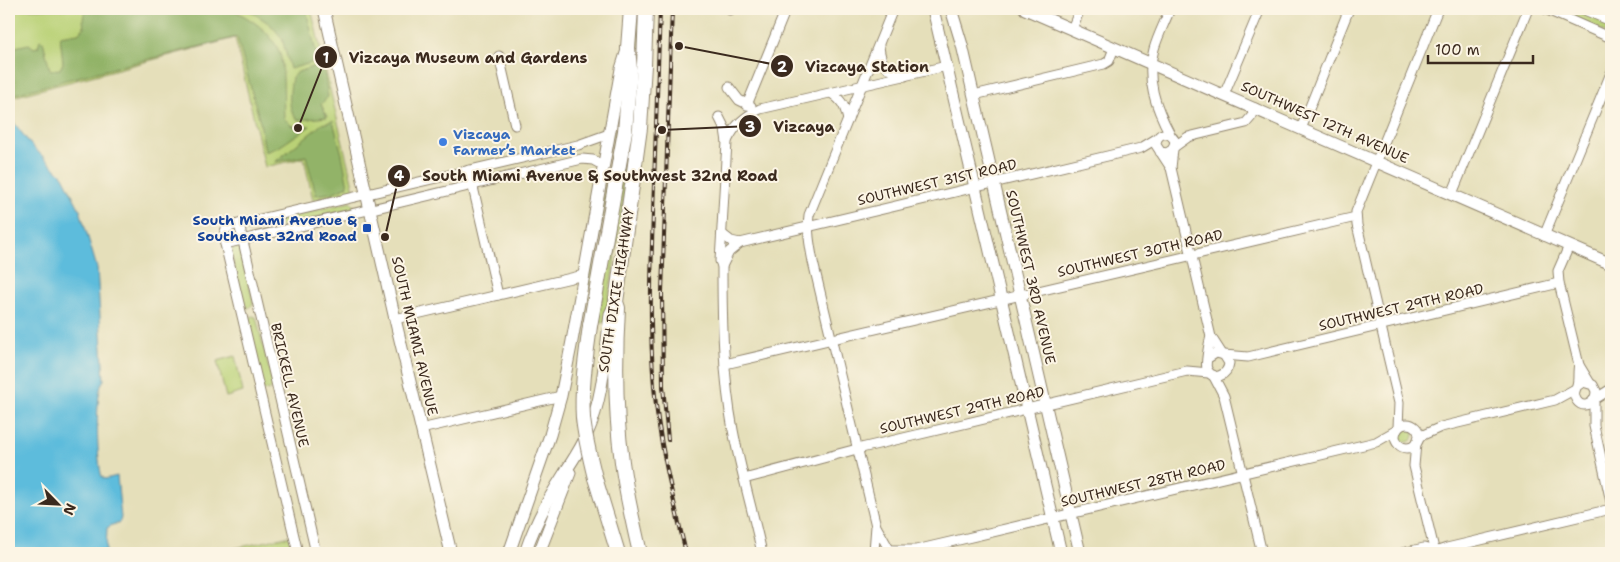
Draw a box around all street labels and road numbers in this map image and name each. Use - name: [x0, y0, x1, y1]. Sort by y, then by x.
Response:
- street label: SOUTHWEST 12TH AVENUE: [1238, 77, 1412, 167]
- street label: SOUTHWEST 31ST ROAD: [856, 155, 1018, 209]
- street label: SOUTHWEST 3RD AVENUE: [1002, 188, 1060, 366]
- street label: SOUTH DIXIE HIGHWAY: [594, 206, 638, 374]
- street label: SOUTHWEST 30TH ROAD: [1056, 225, 1224, 281]
- street label: SOUTH MIAMI AVENUE: [388, 255, 442, 418]
- street label: SOUTHWEST 29TH ROAD: [1317, 279, 1485, 335]
- street label: BRICKELL AVENUE: [267, 321, 313, 449]
- street label: SOUTHWEST 29TH ROAD: [878, 382, 1046, 438]
- street label: SOUTHWEST 28TH ROAD: [1059, 455, 1227, 511]

